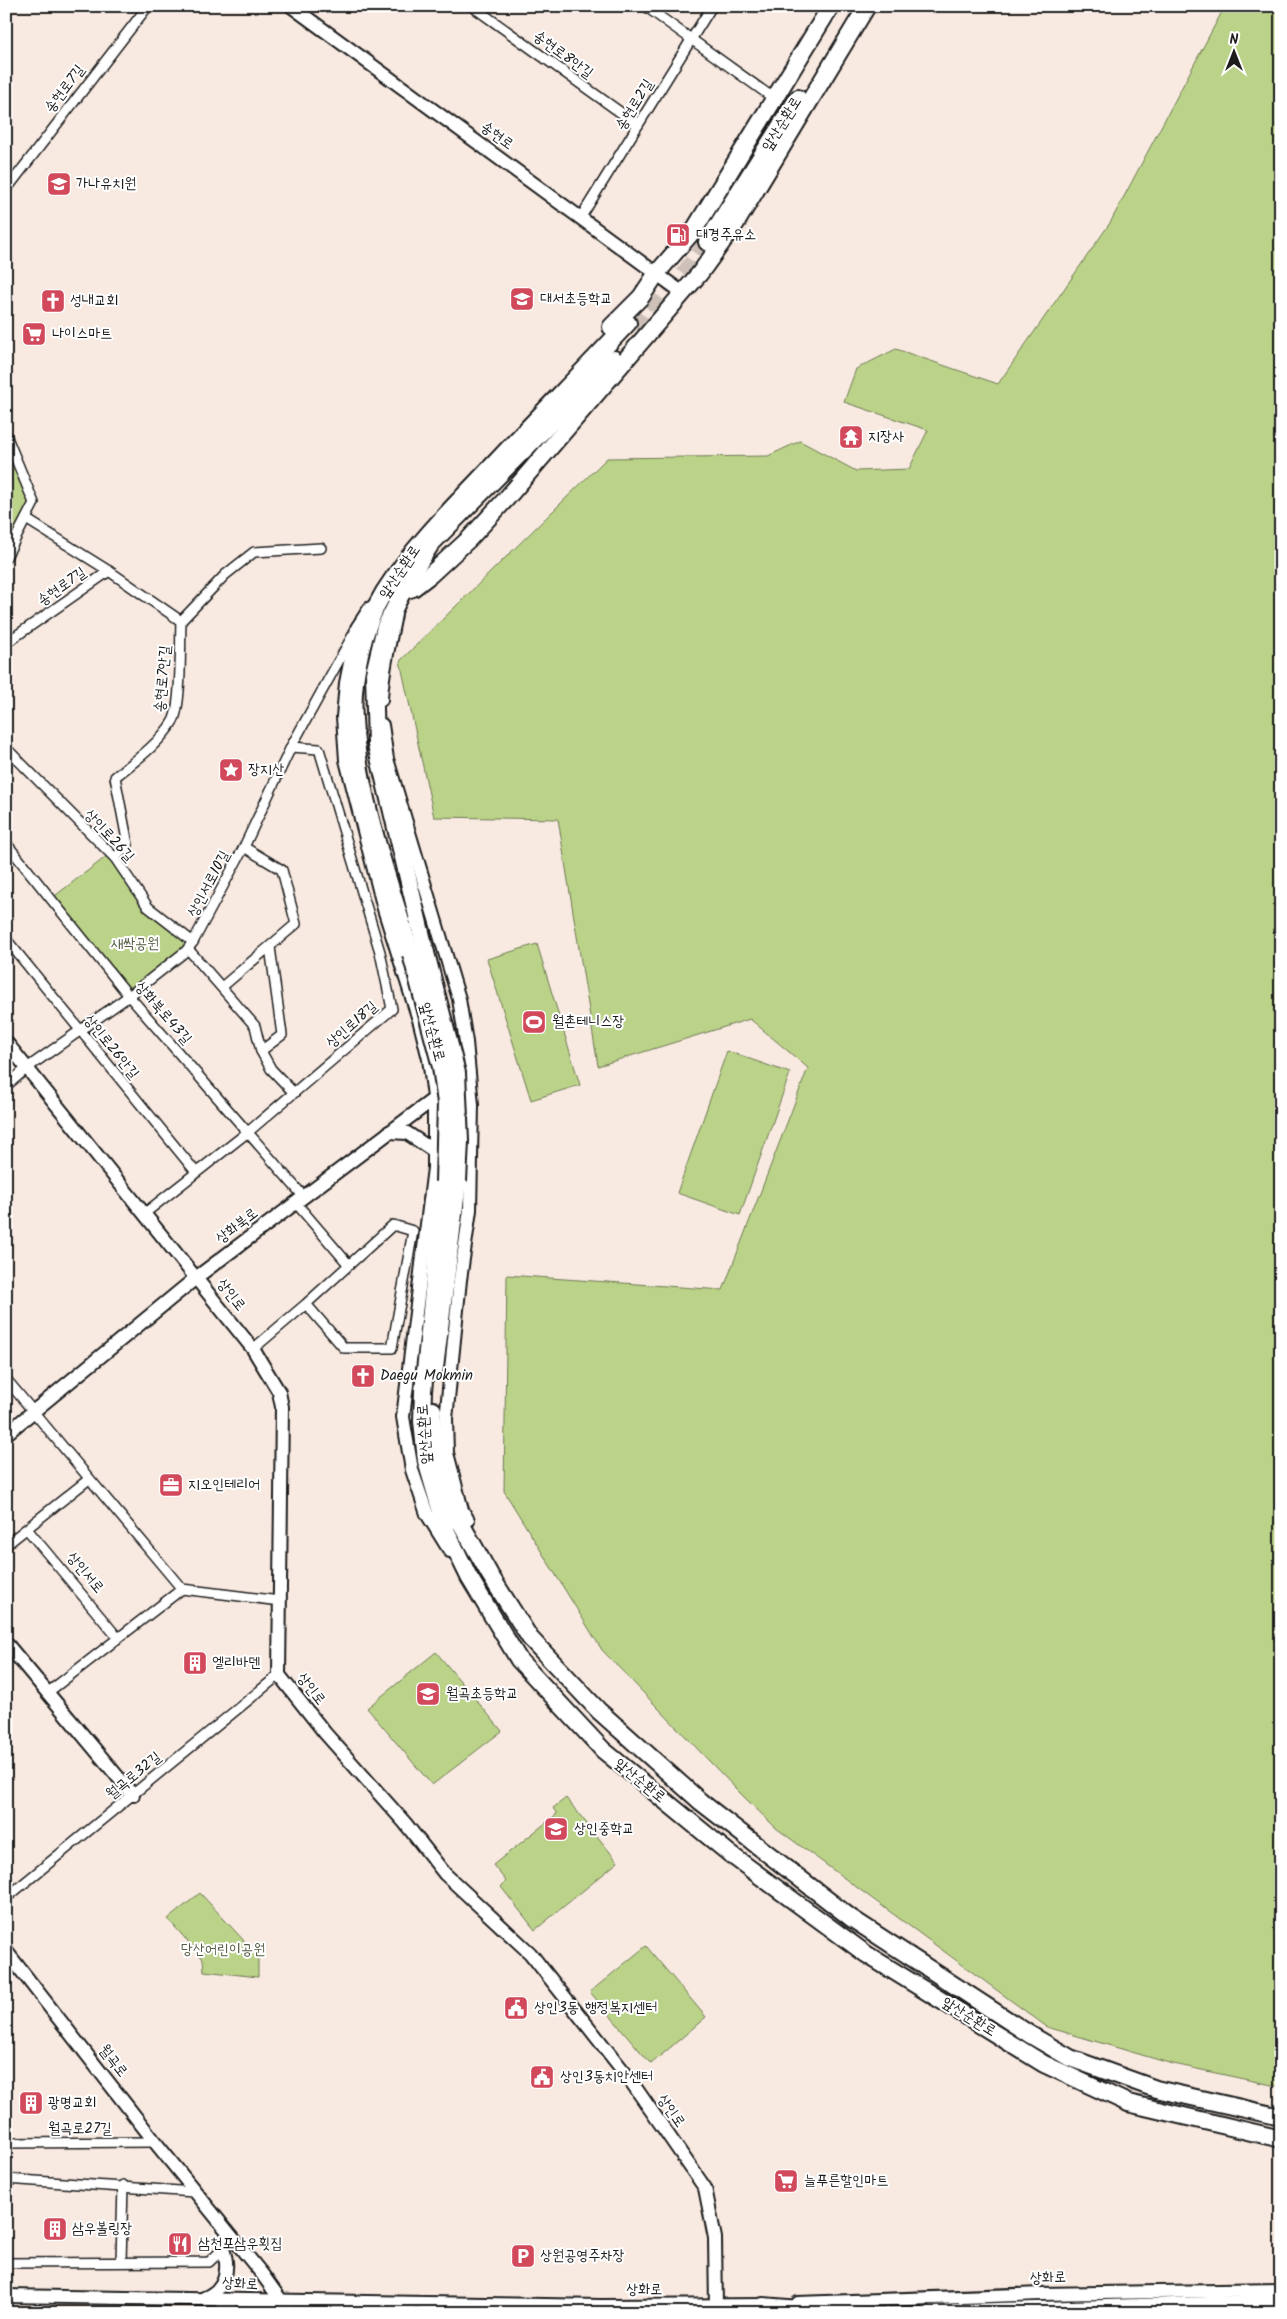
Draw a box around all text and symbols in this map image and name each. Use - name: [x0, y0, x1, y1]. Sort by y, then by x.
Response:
- street label: 송현로8안길: [528, 25, 598, 85]
- north arrow: [1210, 28, 1260, 78]
- text: N: [1230, 29, 1239, 51]
- street label: 송현로7길: [39, 60, 91, 118]
- street label: 송현로2길: [610, 74, 660, 136]
- street label: 앞산순환로: [756, 92, 808, 156]
- street label: 송현로: [475, 116, 519, 156]
- school or university icon: 가나유치원: [46, 171, 72, 197]
- place label: 가나유치원: [76, 172, 136, 196]
- fuel station icon: 대경주유소: [665, 222, 691, 248]
- place label: 대경주유소: [696, 223, 756, 247]
- school or university icon: 대서초등학교: [509, 286, 535, 312]
- place label: 대서초등학교: [540, 287, 612, 311]
- church icon: 성내교회: [40, 288, 66, 314]
- place label: 성내교회: [70, 289, 118, 313]
- supermarket icon: 나이스마트: [21, 321, 47, 347]
- place label: 나이스마트: [52, 322, 112, 346]
- temple icon: 지장사: [838, 424, 864, 450]
- place label: 지장사: [868, 425, 904, 449]
- street label: 앞산순환로: [373, 540, 427, 604]
- street label: 송현로7길: [33, 561, 91, 613]
- street label: 송현로7안길: [148, 644, 178, 714]
- place icon: 장지산: [218, 757, 244, 783]
- place label: 장지산: [248, 758, 284, 782]
- street label: 상인로26길: [78, 804, 140, 868]
- street label: 상인서로10길: [181, 846, 237, 922]
- park label: 새싹공원: [111, 932, 159, 956]
- street label: 상화북로43길: [129, 976, 197, 1050]
- street label: 상인로18길: [321, 996, 383, 1054]
- street label: 앞산순환로: [413, 1000, 451, 1064]
- street label: 상인로26안길: [77, 1009, 145, 1085]
- sports icon: 월촌테니스장: [521, 1009, 547, 1035]
- place label: 월촌테니스장: [552, 1010, 624, 1034]
- street label: 상화북로: [210, 1202, 264, 1250]
- street label: 상인로: [210, 1273, 252, 1317]
- church icon: Daegu Mokmin: [350, 1363, 376, 1389]
- place label: Daegu Mokmin: [380, 1364, 473, 1388]
- street label: 앞산순환로: [411, 1403, 439, 1465]
- office icon: 지오인테리어: [158, 1472, 184, 1498]
- place label: 지오인테리어: [188, 1473, 260, 1497]
- street label: 상인서로: [60, 1547, 110, 1599]
- building icon: 엘리바덴: [182, 1650, 208, 1676]
- place label: 엘리바덴: [212, 1651, 260, 1675]
- street label: 상인로: [290, 1667, 332, 1711]
- school or university icon: 월곡초등학교: [415, 1681, 441, 1707]
- place label: 월곡초등학교: [446, 1682, 518, 1706]
- street label: 월곡로32길: [101, 1746, 167, 1806]
- street label: 앞산순환로: [609, 1753, 671, 1809]
- school or university icon: 상인중학교: [543, 1816, 569, 1842]
- place label: 상인중학교: [574, 1817, 634, 1841]
- park label: 당산어린이공원: [181, 1938, 265, 1962]
- street label: 앞산순환로: [937, 1991, 1001, 2043]
- public building icon: 상인3동 행정복지센터: [503, 1995, 529, 2021]
- place label: 상인3동 행정복지센터: [534, 1996, 657, 2020]
- street label: 월곡로: [92, 2039, 134, 2083]
- public building icon: 상인3동치안센터: [529, 2064, 555, 2090]
- place label: 상인3동치안센터: [560, 2065, 653, 2089]
- street label: 상인로: [651, 2089, 691, 2133]
- building icon: 광명교회: [18, 2090, 44, 2116]
- place label: 광명교회: [48, 2091, 96, 2115]
- street label: 월곡로27길: [48, 2117, 112, 2141]
- supermarket icon: 늘푸른할인마트: [773, 2168, 799, 2194]
- place label: 늘푸른할인마트: [804, 2169, 889, 2193]
- building icon: 삼우볼링장: [42, 2216, 68, 2242]
- place label: 삼우볼링장: [72, 2217, 132, 2241]
- restaurant icon: 삼천포삼우횟집: [167, 2231, 193, 2257]
- place label: 삼천포삼우횟집: [198, 2232, 283, 2256]
- parking icon: 상원공영주차장: [510, 2243, 536, 2269]
- place label: 상원공영주차장: [540, 2244, 625, 2268]
- street label: 상화로: [1029, 2265, 1067, 2291]
- street label: 상화로: [221, 2271, 259, 2297]
- street label: 상화로: [626, 2278, 662, 2302]

